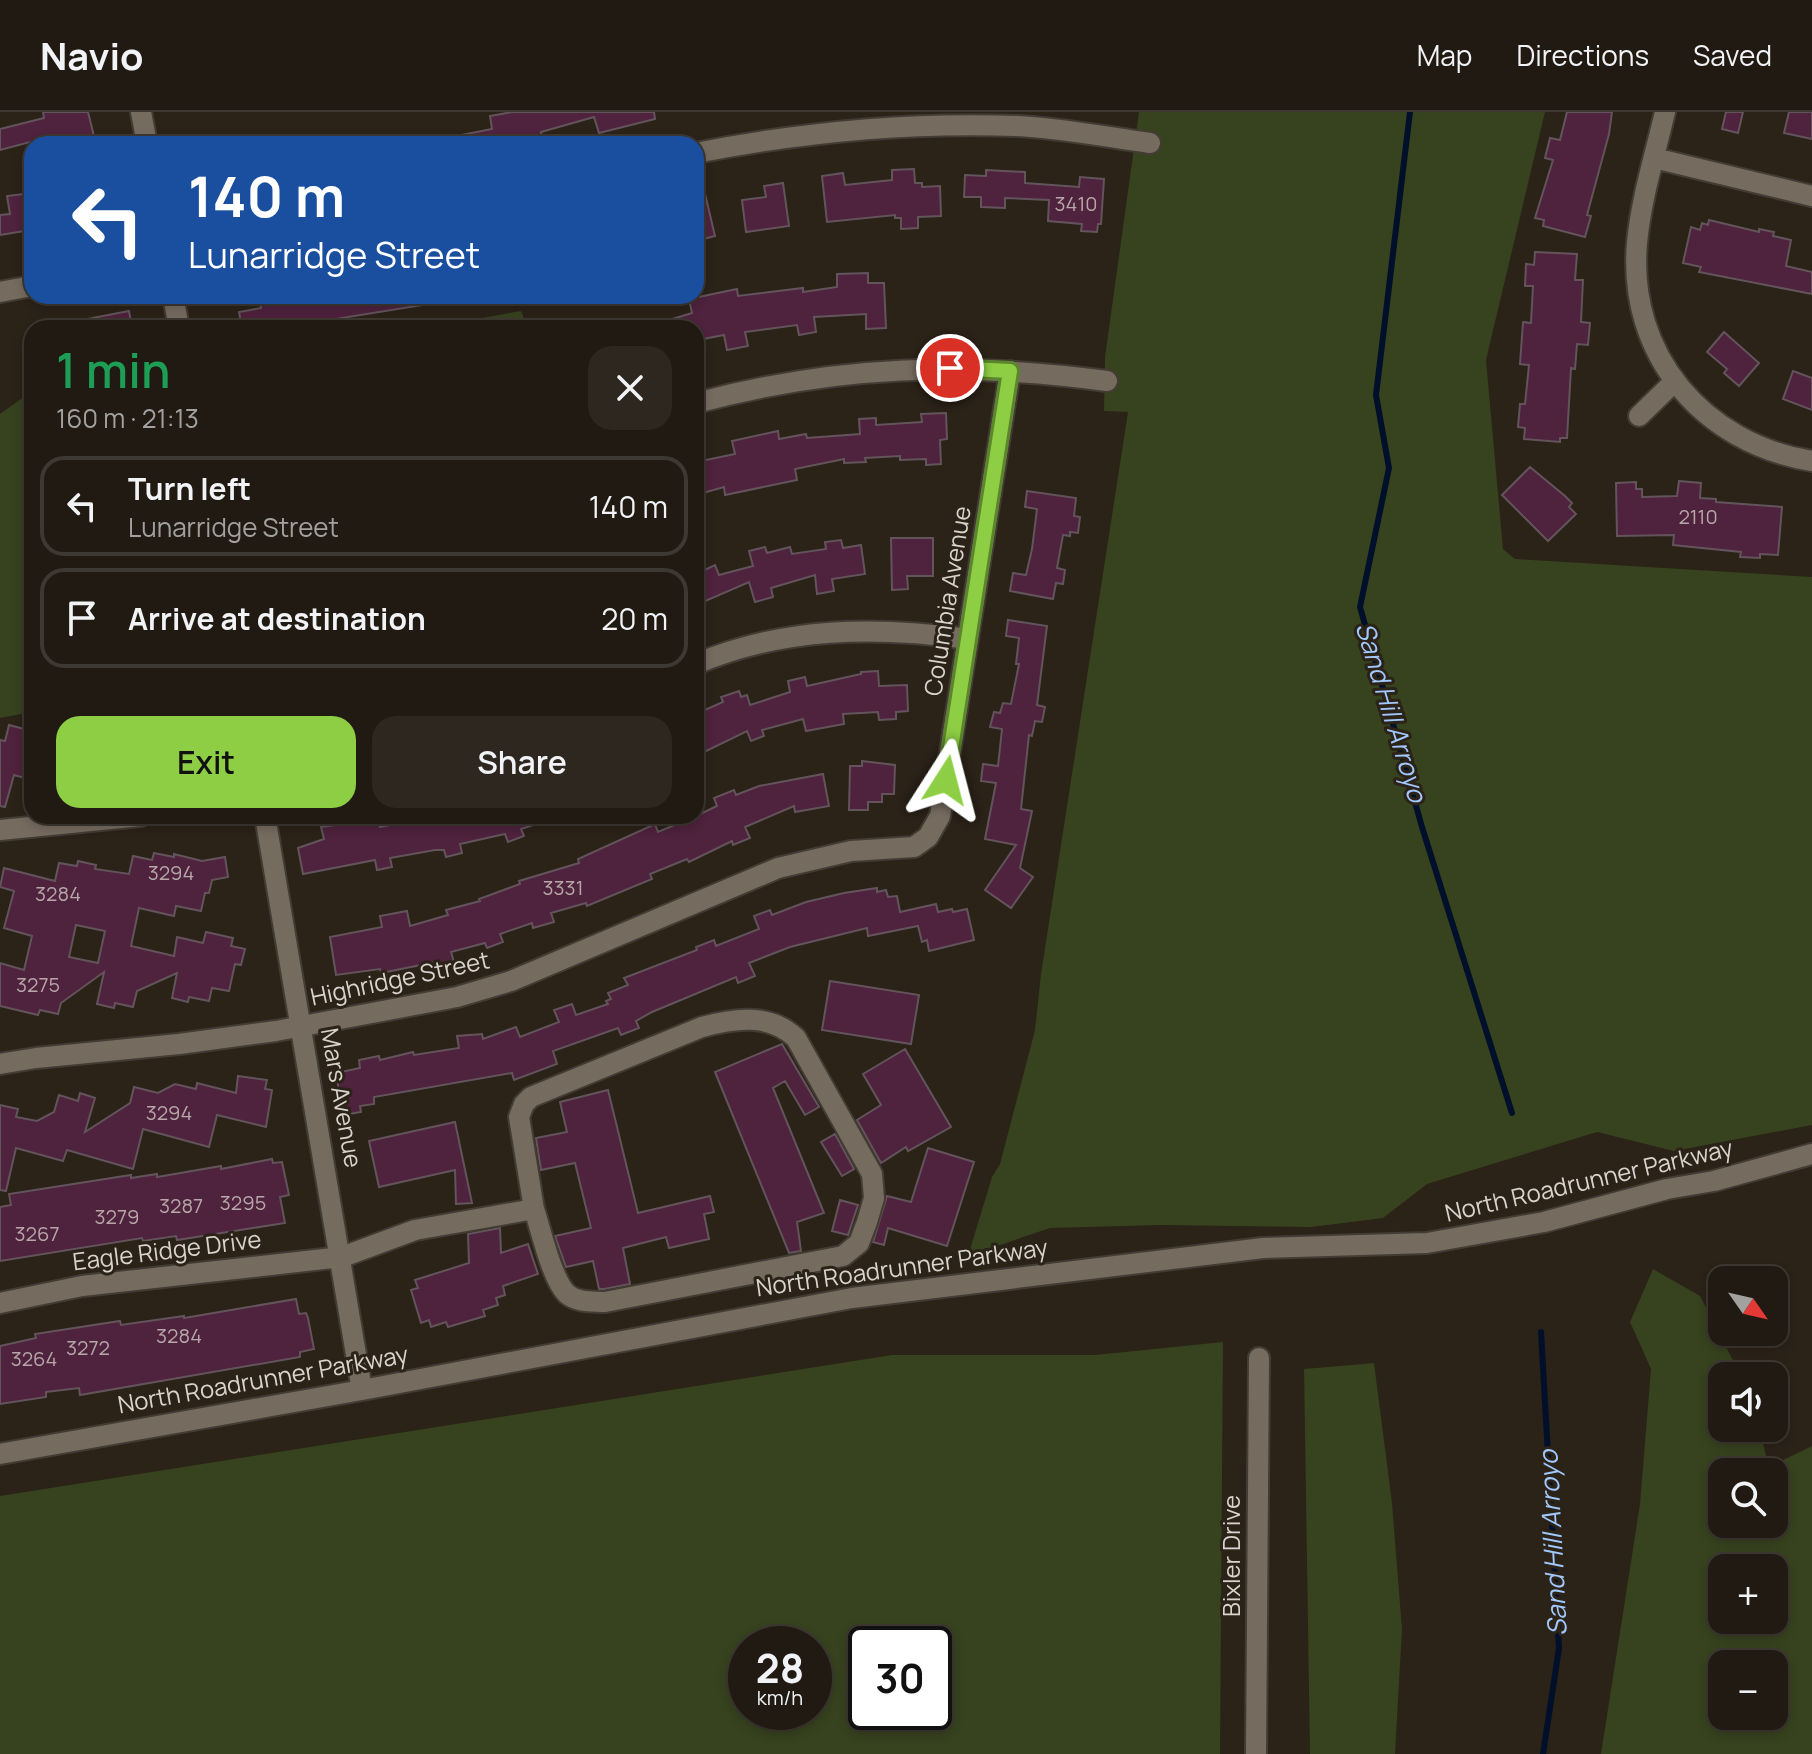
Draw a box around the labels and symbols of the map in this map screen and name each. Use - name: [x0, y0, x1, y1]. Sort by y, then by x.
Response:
- house number: 3410: [1055, 190, 1097, 217]
- pin: [916, 334, 984, 402]
- house number: 2110: [1678, 503, 1718, 530]
- street label: Columbia Avenue: [915, 504, 978, 698]
- water label: Sand Hill Arroyo: [1348, 617, 1437, 807]
- position arrow: [904, 738, 988, 822]
- house number: 3294: [148, 859, 194, 886]
- house number: 3331: [543, 874, 583, 901]
- house number: 3284: [35, 880, 81, 907]
- street label: Highridge Street: [307, 942, 492, 1013]
- house number: 3275: [16, 971, 60, 998]
- street label: Mars Avenue: [314, 1025, 371, 1170]
- house number: 3294: [146, 1099, 192, 1126]
- street label: North Roadrunner Parkway: [1441, 1130, 1736, 1229]
- house number: 3295: [220, 1189, 266, 1216]
- house number: 3287: [159, 1192, 203, 1219]
- house number: 3279: [95, 1203, 139, 1230]
- house number: 3267: [15, 1220, 59, 1247]
- street label: Eagle Ridge Drive: [71, 1222, 263, 1277]
- street label: North Roadrunner Parkway: [754, 1230, 1050, 1303]
- north arrow: [1708, 1266, 1788, 1346]
- house number: 3284: [156, 1322, 202, 1349]
- house number: 3272: [66, 1334, 110, 1361]
- street label: North Roadrunner Parkway: [115, 1337, 411, 1420]
- house number: 3264: [11, 1345, 57, 1372]
- water label: Sand Hill Arroyo: [1529, 1448, 1575, 1637]
- street label: Bixler Drive: [1214, 1495, 1247, 1617]
- speed limit sign: 30: [848, 1626, 952, 1730]

